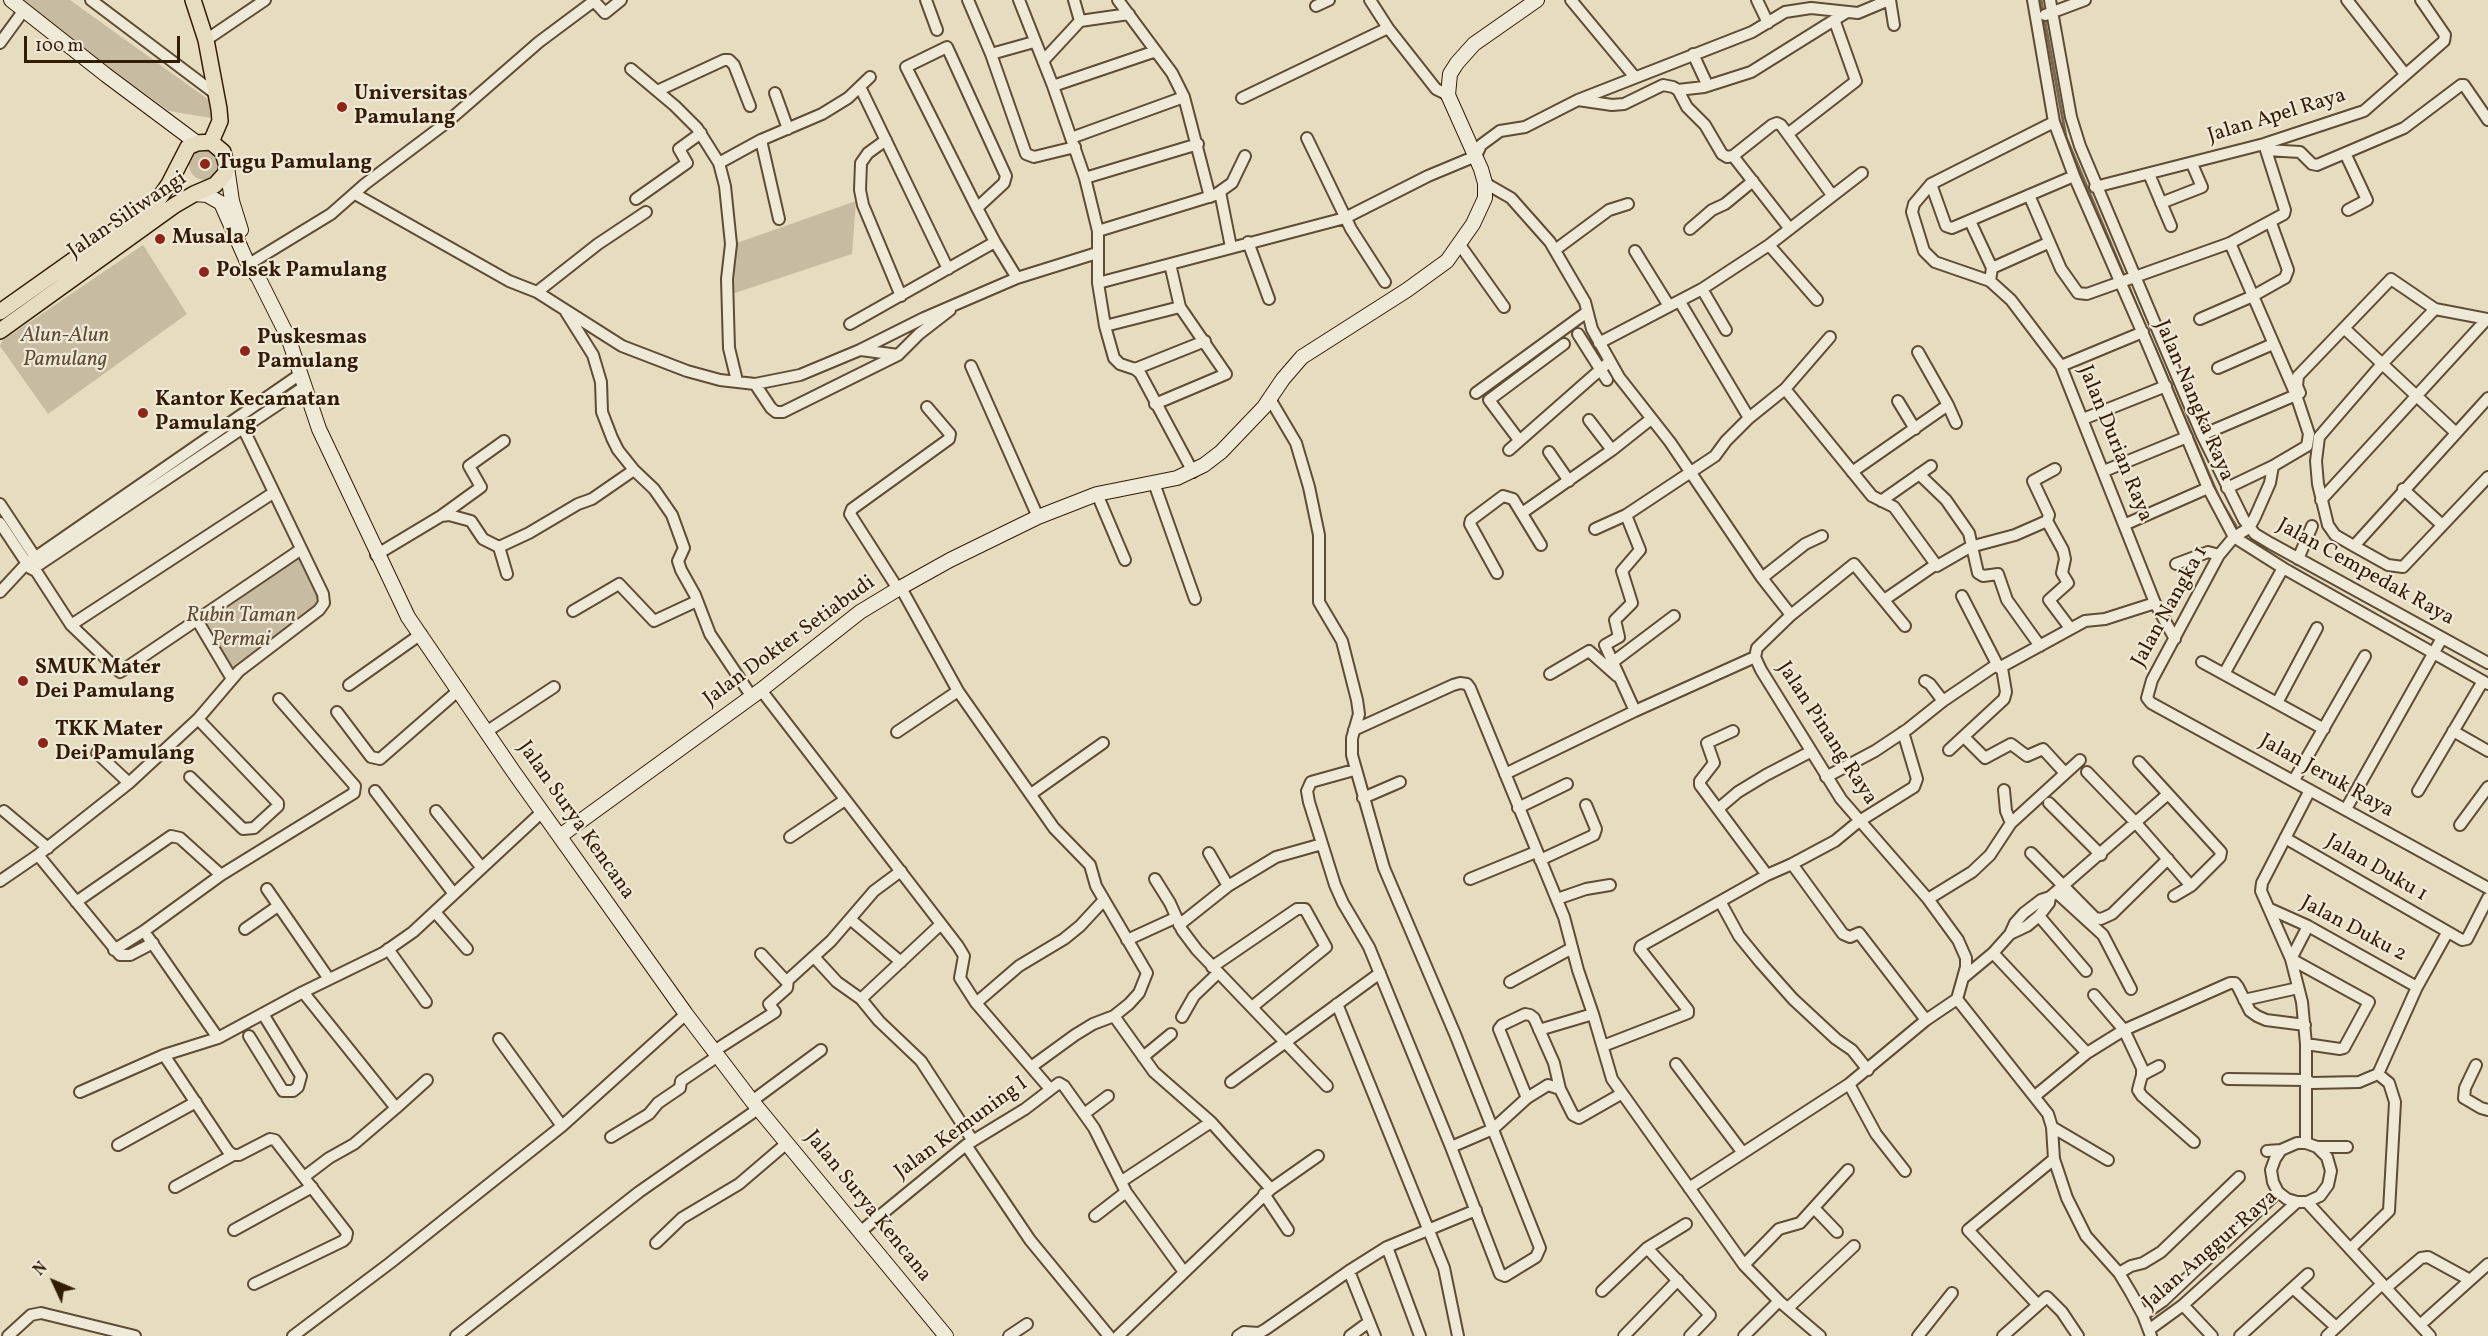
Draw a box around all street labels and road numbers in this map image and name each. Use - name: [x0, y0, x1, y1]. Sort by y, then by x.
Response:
- street label: Jalan Apel Raya: [2205, 84, 2349, 150]
- street label: Jalan Siliwangi: [64, 167, 192, 265]
- street label: Jalan Nangka Raya: [2148, 317, 2238, 485]
- street label: Jalan Durian Raya: [2071, 362, 2157, 526]
- street label: Jalan Cempedak Raya: [2272, 514, 2458, 632]
- street label: Jalan Nangka 1: [2127, 542, 2215, 672]
- street label: Jalan Dokter Setiabudi: [699, 571, 881, 713]
- street label: Jalan Pinang Raya: [1770, 658, 1882, 810]
- street label: Jalan Jeruk Raya: [2254, 730, 2398, 824]
- street label: Jalan Surya Kencana: [511, 737, 639, 905]
- street label: Jalan Duku 1: [2320, 830, 2432, 908]
- street label: Jalan Duku 2: [2296, 891, 2410, 969]
- street label: Jalan Kemuning I: [891, 1072, 1033, 1186]
- street label: Jalan Surya Kencana: [798, 1126, 936, 1288]
- street label: Jalan Anggur Raya: [2138, 1186, 2284, 1316]

